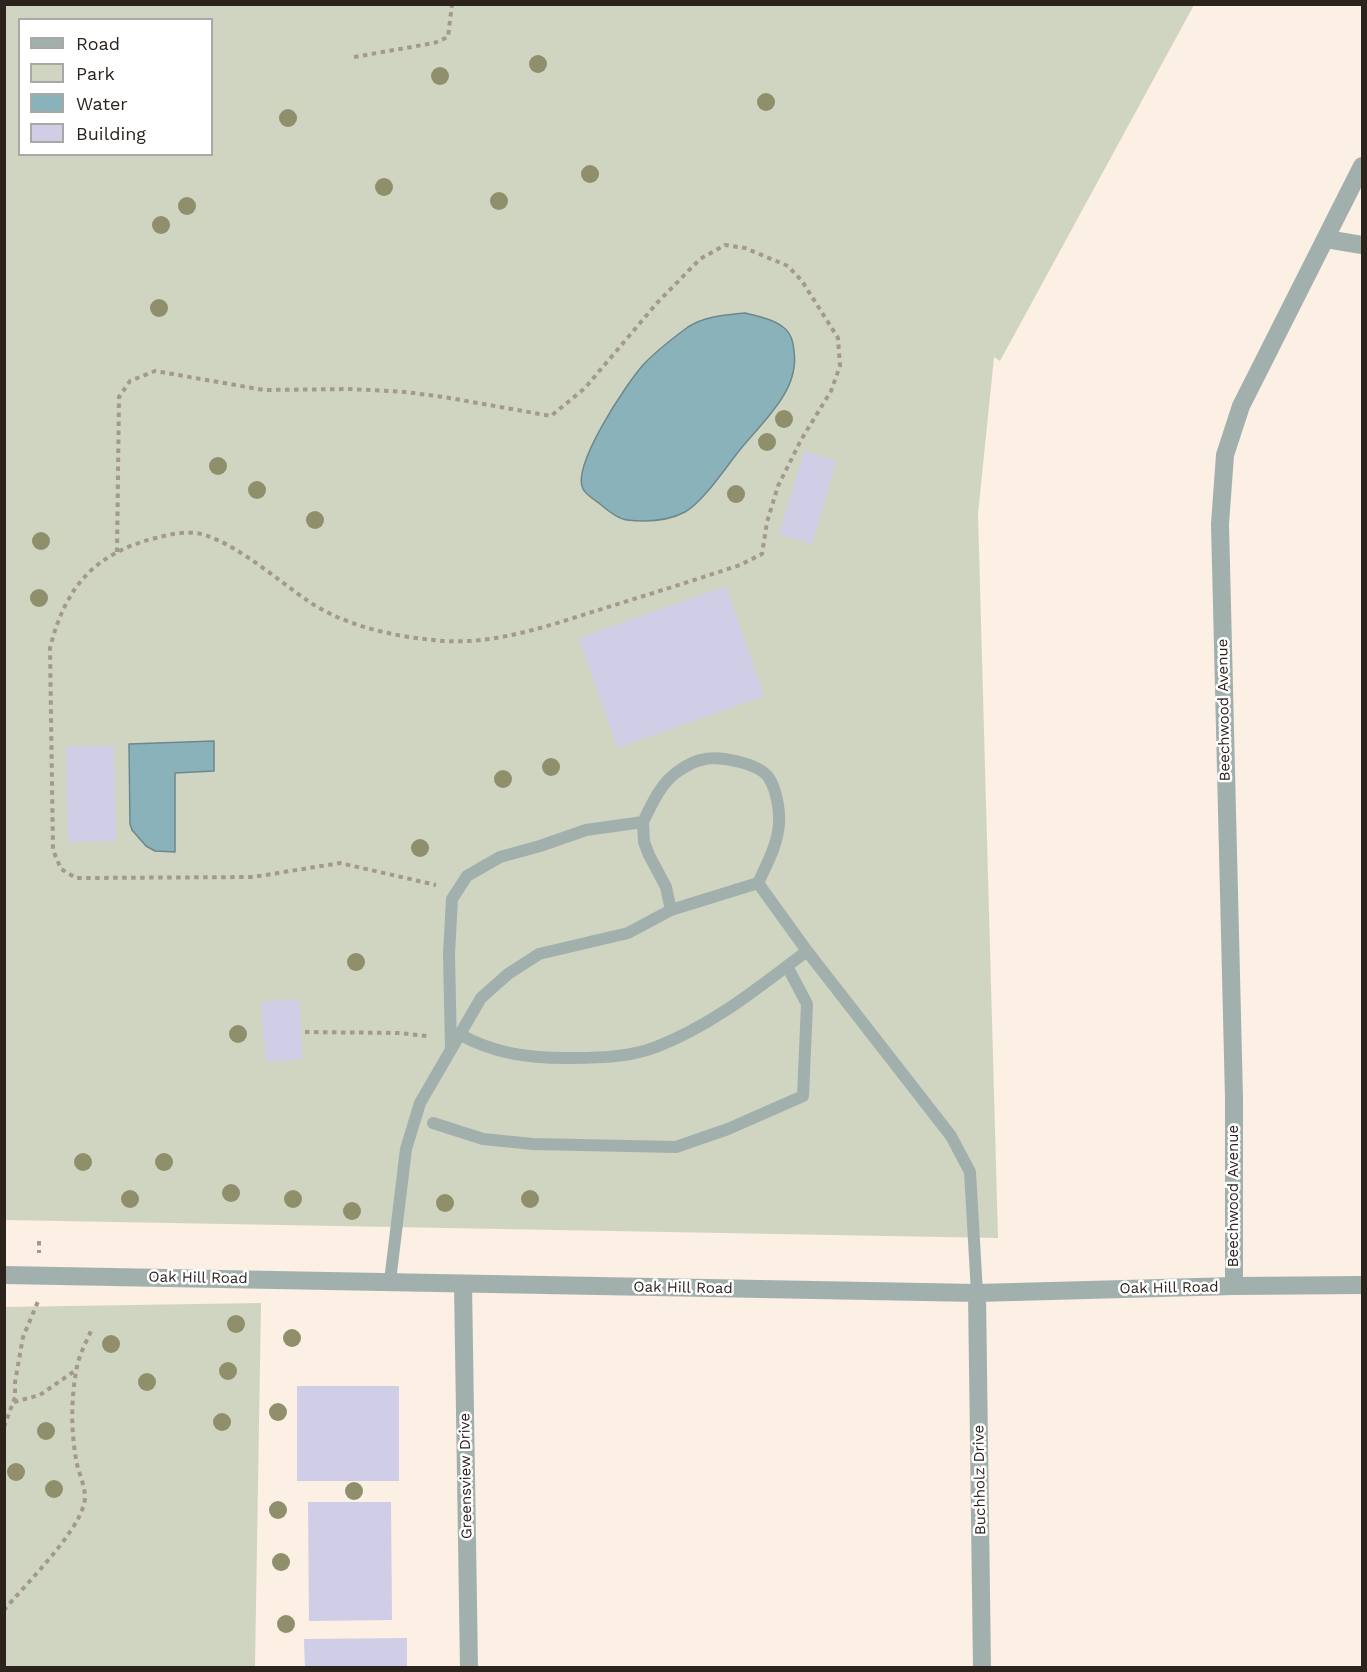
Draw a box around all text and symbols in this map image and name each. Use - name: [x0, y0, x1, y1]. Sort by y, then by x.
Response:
- legend: [18, 18, 213, 156]
- text: Road: [76, 33, 120, 54]
- text: Park: [76, 63, 115, 84]
- text: Water: [76, 93, 128, 114]
- text: Building: [76, 123, 146, 144]
- street label: Beechwood Avenue: [1214, 639, 1234, 781]
- street label: Beechwood Avenue: [1225, 1125, 1243, 1267]
- street label: Oak Hill Road: [148, 1268, 248, 1288]
- street label: Oak Hill Road: [633, 1278, 733, 1298]
- street label: Oak Hill Road: [1119, 1278, 1219, 1298]
- street label: Greensview Drive: [456, 1413, 476, 1539]
- street label: Buchholz Drive: [970, 1425, 990, 1535]

